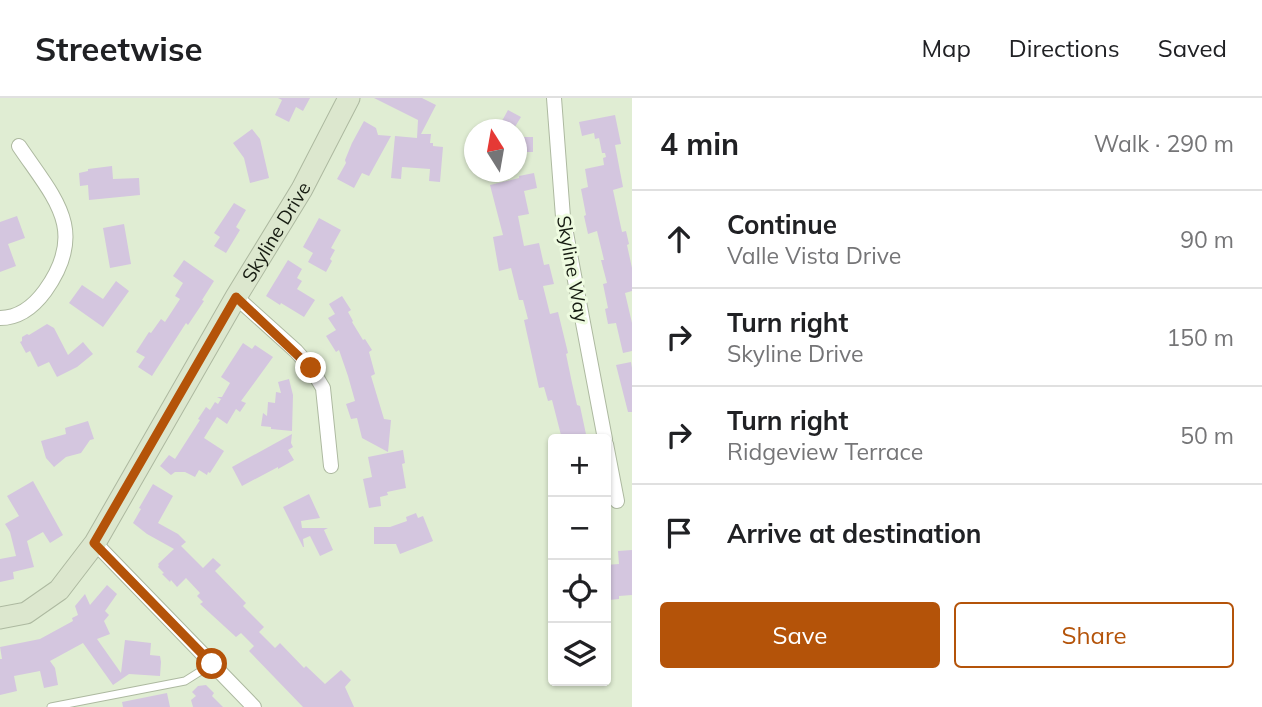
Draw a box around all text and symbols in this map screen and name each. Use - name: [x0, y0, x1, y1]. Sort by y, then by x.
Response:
- text: Streetwise: [35, 28, 203, 69]
- text: Map: [921, 33, 971, 63]
- text: Directions: [1009, 33, 1120, 63]
- text: Saved: [1158, 33, 1227, 63]
- north arrow: [464, 119, 527, 182]
- text: 4 min: [660, 125, 739, 163]
- text: Walk · 290 m: [1094, 129, 1234, 158]
- street label: Skyline Drive: [236, 178, 316, 286]
- text: Continue: [727, 208, 837, 241]
- street label: Skyline Way: [552, 214, 594, 324]
- icon: ahead: [660, 220, 698, 258]
- text: 90 m: [1180, 225, 1234, 254]
- text: Valle Vista Drive: [727, 241, 901, 270]
- text: Turn right: [727, 306, 848, 339]
- icon: right: [660, 318, 698, 356]
- text: 150 m: [1166, 323, 1234, 352]
- text: Skyline Drive: [727, 339, 864, 368]
- route end: [295, 352, 326, 383]
- text: Turn right: [727, 404, 848, 437]
- icon: right: [660, 416, 698, 454]
- text: 50 m: [1180, 421, 1234, 450]
- map controls: [548, 434, 611, 686]
- button: +: [548, 434, 611, 497]
- text: Ridgeview Terrace: [727, 437, 923, 466]
- button: −: [548, 497, 611, 560]
- icon: arrive: [660, 514, 698, 552]
- text: Arrive at destination: [727, 517, 982, 550]
- button: locate: [548, 560, 611, 623]
- button: Save: [660, 602, 940, 668]
- button: Share: [954, 602, 1234, 668]
- button: layers: [548, 623, 611, 686]
- route start: [196, 648, 227, 679]

